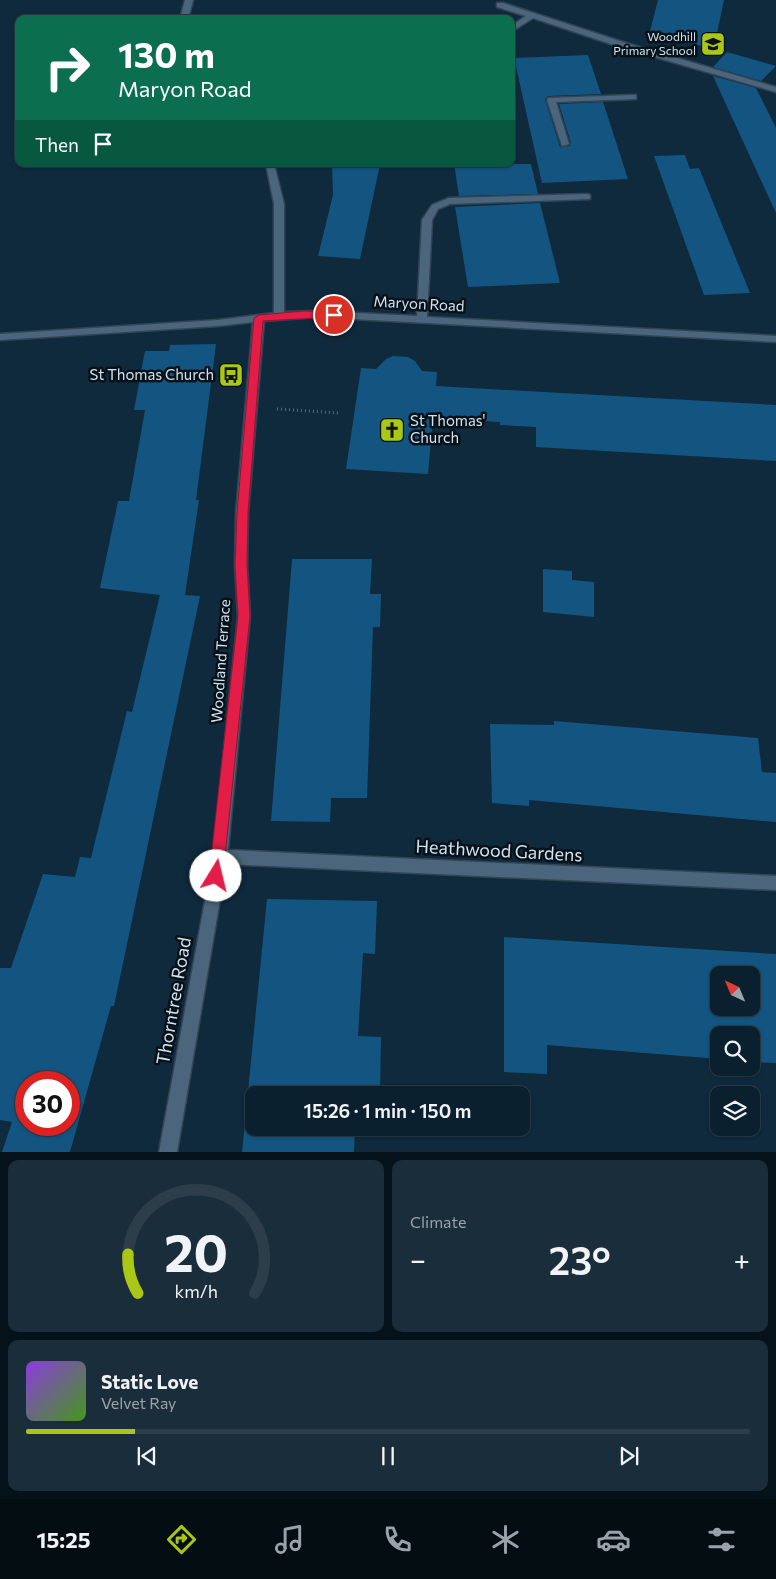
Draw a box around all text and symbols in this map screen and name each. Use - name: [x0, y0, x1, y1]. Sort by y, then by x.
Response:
- place label: Woodhill Primary School: [613, 29, 696, 57]
- school or university icon: Woodhill Primary School: [700, 31, 726, 57]
- text: 130 m: [118, 32, 215, 75]
- icon: right: [35, 35, 100, 100]
- text: Maryon Road: [118, 75, 251, 102]
- icon: arrive: [89, 130, 117, 158]
- text: Then: [35, 133, 79, 156]
- street label: Maryon Road: [373, 292, 465, 314]
- pin: [313, 294, 355, 336]
- icon: arrive: [320, 301, 348, 329]
- bus stop icon: St Thomas Church: [218, 362, 244, 388]
- place label: St Thomas Church: [90, 365, 214, 383]
- place label: St Thomas' Church: [410, 411, 486, 446]
- church icon: St Thomas' Church: [379, 417, 405, 443]
- street label: Woodland Terrace: [207, 598, 233, 723]
- street label: Heathwood Gardens: [415, 835, 583, 865]
- position arrow: [189, 849, 241, 901]
- street label: Thorntree Road: [151, 935, 195, 1066]
- north arrow: [710, 966, 760, 1016]
- map controls: [710, 966, 760, 1136]
- button: search: [710, 1026, 760, 1076]
- speed limit sign: 30: [15, 1071, 80, 1136]
- button: layers: [710, 1086, 760, 1136]
- text: 15:26 · 1 min · 150 m: [304, 1099, 471, 1122]
- text: Climate: [410, 1212, 466, 1231]
- text: 20: [164, 1219, 228, 1283]
- text: 23°: [549, 1236, 611, 1283]
- text: −: [410, 1242, 426, 1276]
- text: +: [734, 1242, 750, 1276]
- text: km/h: [174, 1280, 218, 1302]
- text: Static Love: [101, 1370, 198, 1393]
- text: Velvet Ray: [101, 1393, 176, 1412]
- icon: previous: [133, 1442, 161, 1470]
- icon: pause: [374, 1442, 402, 1470]
- icon: next: [615, 1442, 643, 1470]
- icon: directions: [164, 1522, 199, 1557]
- icon: music: [272, 1522, 307, 1557]
- icon: phone: [380, 1522, 415, 1557]
- icon: climate: [488, 1522, 523, 1557]
- icon: car: [596, 1522, 631, 1557]
- icon: filters: [704, 1522, 739, 1557]
- text: 15:25: [37, 1526, 91, 1553]

